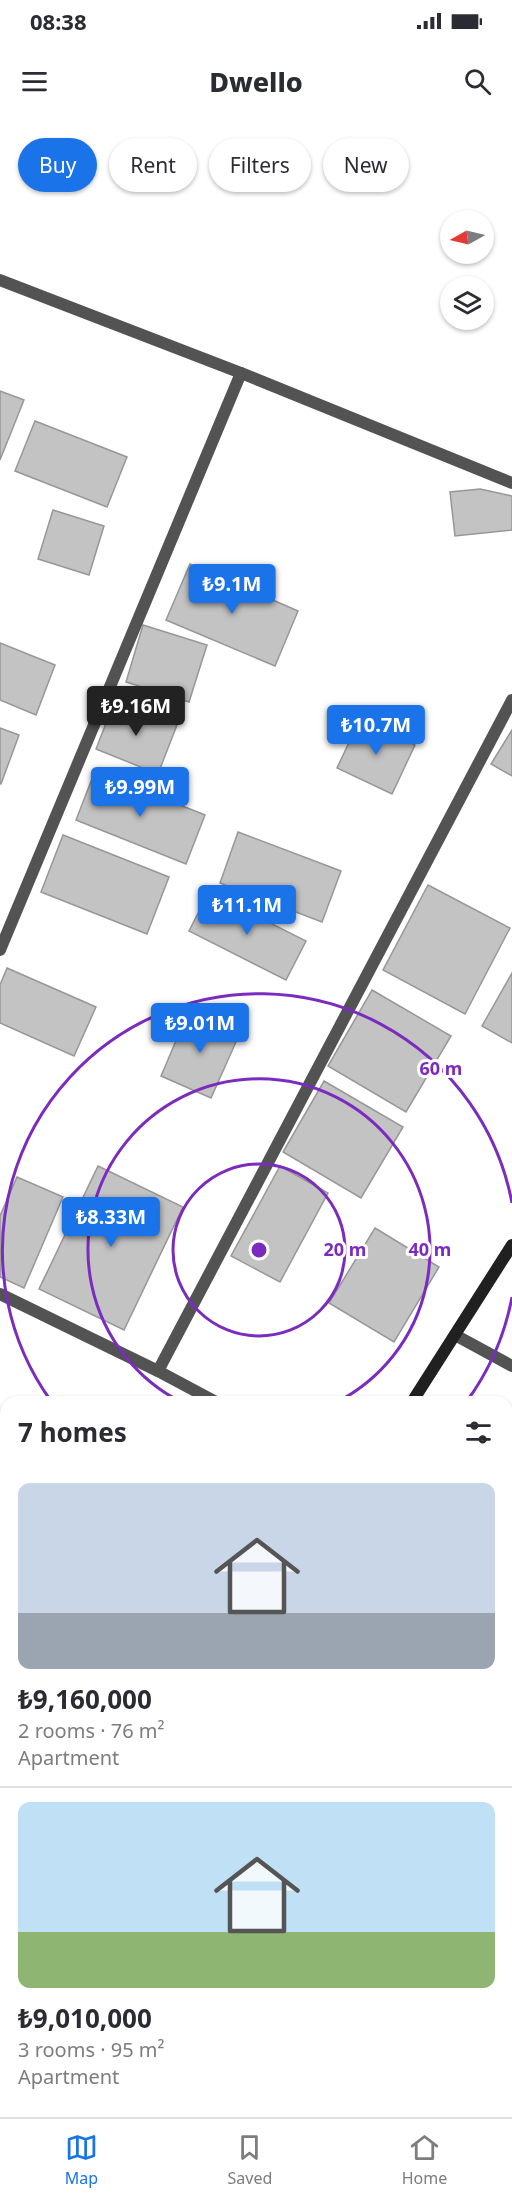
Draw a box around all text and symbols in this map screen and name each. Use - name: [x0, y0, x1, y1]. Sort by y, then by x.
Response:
- text: 08:38: [30, 6, 87, 36]
- text: Dwello: [209, 63, 303, 100]
- icon: menu: [18, 65, 51, 98]
- icon: search: [461, 65, 494, 98]
- chip: Buy: [18, 138, 97, 192]
- chip: Rent: [109, 138, 197, 192]
- chip: Filters: [209, 138, 311, 192]
- chip: New: [323, 138, 409, 192]
- north arrow: [440, 210, 494, 264]
- map controls: [440, 210, 494, 330]
- button: layers: [440, 276, 494, 330]
- pin: ₺9.1M: [190, 564, 274, 615]
- text: ₺9.1M: [203, 570, 261, 597]
- pin: ₺9.16M: [87, 686, 185, 737]
- text: ₺9.16M: [101, 692, 171, 719]
- pin: ₺10.7M: [327, 705, 425, 756]
- text: ₺10.7M: [341, 711, 411, 738]
- pin: ₺9.99M: [91, 767, 189, 818]
- text: ₺9.99M: [105, 773, 175, 800]
- pin: ₺11.1M: [198, 885, 296, 936]
- text: ₺11.1M: [212, 891, 282, 918]
- pin: ₺9.01M: [151, 1003, 249, 1054]
- text: ₺9.01M: [165, 1009, 235, 1036]
- text: 60 m: [420, 1056, 462, 1080]
- pin: ₺8.33M: [62, 1197, 160, 1248]
- text: ₺8.33M: [76, 1203, 146, 1230]
- text: 20 m: [324, 1237, 366, 1261]
- text: 40 m: [409, 1237, 451, 1261]
- centre of rings: [249, 1240, 269, 1260]
- text: 7 homes: [18, 1414, 127, 1450]
- icon: filters: [462, 1416, 495, 1449]
- icon: home: [203, 1522, 311, 1630]
- text: ₺9,160,000: [18, 1681, 152, 1717]
- text: 2 rooms · 76 m²: [18, 1717, 165, 1744]
- text: Apartment: [18, 1744, 119, 1771]
- icon: home: [203, 1841, 311, 1949]
- text: ₺9,010,000: [18, 2000, 152, 2036]
- text: 3 rooms · 95 m²: [18, 2036, 165, 2063]
- text: Apartment: [18, 2063, 119, 2090]
- tab: Map: [65, 2131, 98, 2189]
- tab: Saved: [228, 2131, 272, 2189]
- tab: Home: [402, 2131, 447, 2189]

